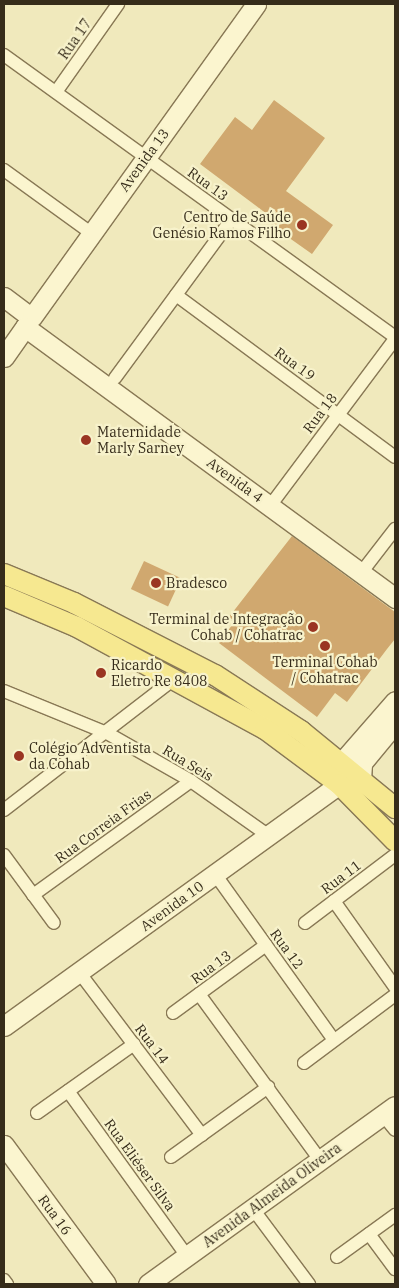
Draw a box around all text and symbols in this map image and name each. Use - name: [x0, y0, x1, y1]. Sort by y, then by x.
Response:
- street label: Rua 17: [55, 15, 95, 63]
- street label: Avenida 13: [116, 125, 172, 195]
- street label: Rua 13: [185, 164, 231, 204]
- place label: Centro de Saúde Genésio Ramos Filho: [153, 209, 291, 242]
- marker: Centro de Saúde Genésio Ramos Filho: [295, 218, 309, 232]
- street label: Rua 19: [272, 344, 318, 384]
- street label: Rua 18: [300, 390, 340, 436]
- place label: Maternidade Marly Sarney: [97, 424, 184, 457]
- marker: Maternidade Marly Sarney: [79, 433, 93, 447]
- street label: Avenida 4: [204, 454, 266, 506]
- place label: Bradesco: [166, 575, 227, 591]
- marker: Bradesco: [150, 577, 162, 589]
- place label: Terminal de Integração Cohab / Cohatrac: [149, 611, 303, 644]
- marker: Terminal de Integração Cohab / Cohatrac: [307, 621, 319, 633]
- marker: Terminal Cohab / Cohatrac: [319, 640, 331, 652]
- place label: Terminal Cohab / Cohatrac: [272, 654, 378, 686]
- place label: Ricardo Eletro Re 8408: [111, 657, 208, 690]
- marker: Ricardo Eletro Re 8408: [95, 667, 107, 679]
- place label: Colégio Adventista da Cohab: [29, 740, 151, 772]
- street label: Rua Seis: [160, 741, 216, 785]
- marker: Colégio Adventista da Cohab: [13, 750, 25, 762]
- street label: Rua Correia Frias: [52, 786, 154, 866]
- street label: Rua 11: [318, 857, 364, 897]
- street label: Avenida 10: [137, 878, 207, 934]
- street label: Rua 12: [267, 926, 307, 972]
- street label: Rua 13: [188, 947, 234, 987]
- street label: Rua 14: [132, 1021, 172, 1067]
- street label: Rua Eliéser Silva: [101, 1116, 179, 1214]
- street label: Avenida Almeida Oliveira: [200, 1139, 344, 1251]
- street label: Rua 16: [35, 1192, 75, 1238]

